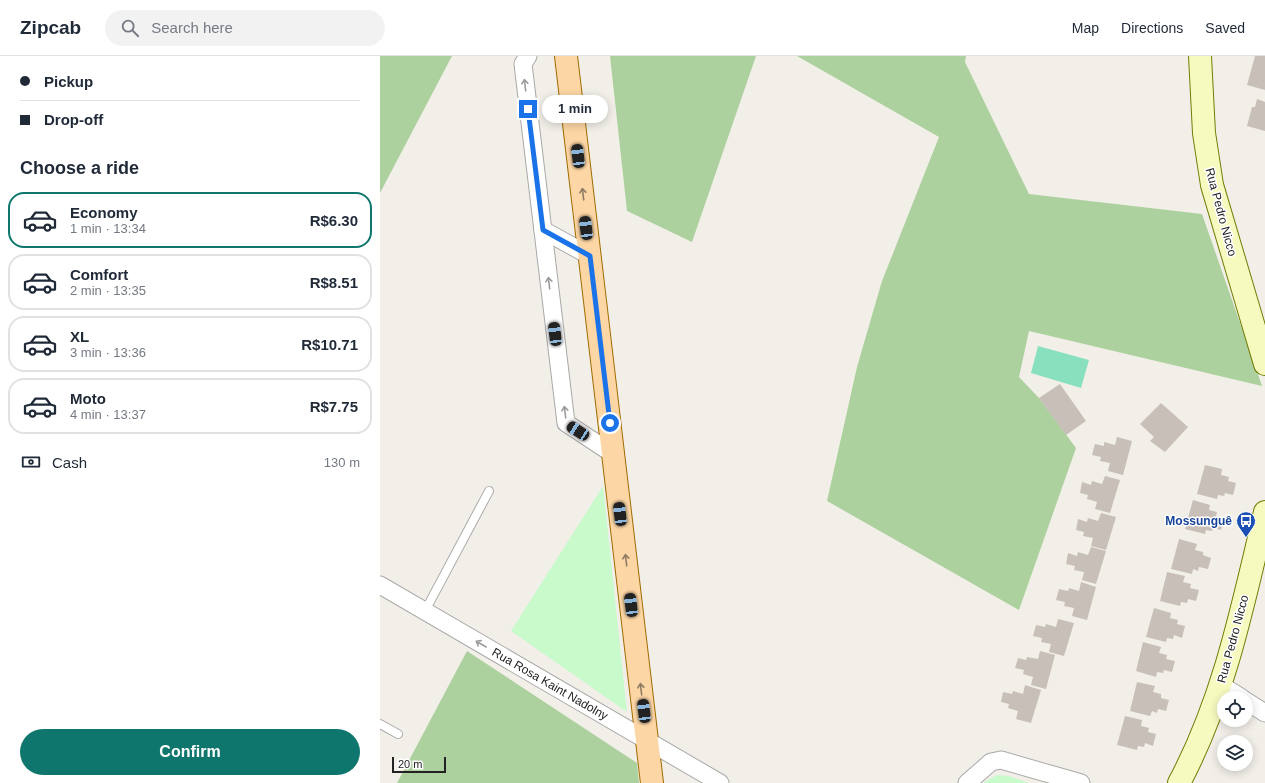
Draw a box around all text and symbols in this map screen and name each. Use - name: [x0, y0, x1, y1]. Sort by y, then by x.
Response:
- search box: [105, 10, 385, 46]
- text: Zipcab: [20, 17, 81, 38]
- icon: search: [119, 17, 141, 39]
- text: Search here: [151, 19, 233, 36]
- text: Map: [1072, 20, 1099, 36]
- text: Directions: [1121, 20, 1183, 36]
- text: Saved: [1205, 20, 1245, 36]
- text: Pickup: [44, 73, 93, 90]
- one-way arrow: [521, 79, 529, 92]
- callout: 1 min: [542, 95, 608, 123]
- route end: [519, 100, 537, 118]
- text: 1 min: [558, 101, 592, 116]
- text: Drop-off: [44, 111, 103, 128]
- car: [571, 143, 585, 169]
- text: Choose a ride: [20, 158, 139, 178]
- street label: Rua Pedro Nicco: [1202, 166, 1240, 258]
- one-way arrow: [579, 188, 586, 201]
- icon: car: [22, 202, 58, 238]
- text: Economy: [70, 204, 138, 221]
- text: R$6.30: [310, 212, 358, 229]
- car: [579, 215, 593, 241]
- text: 1 min · 13:34: [70, 221, 146, 236]
- icon: car: [22, 264, 58, 300]
- text: Comfort: [70, 266, 128, 283]
- text: R$8.51: [310, 274, 358, 291]
- one-way arrow: [545, 277, 553, 290]
- text: 2 min · 13:35: [70, 283, 146, 298]
- car: [548, 321, 562, 347]
- icon: car: [22, 326, 58, 362]
- text: XL: [70, 328, 89, 345]
- text: R$10.71: [301, 336, 358, 353]
- text: 3 min · 13:36: [70, 345, 146, 360]
- icon: car: [22, 388, 58, 424]
- text: Moto: [70, 390, 106, 407]
- text: R$7.75: [310, 398, 358, 415]
- one-way arrow: [561, 406, 569, 419]
- text: 4 min · 13:37: [70, 407, 146, 422]
- route start: [601, 414, 619, 432]
- car: [565, 419, 591, 443]
- icon: cash: [20, 451, 42, 473]
- text: Cash: [52, 454, 87, 471]
- text: 130 m: [324, 455, 360, 470]
- car: [613, 501, 627, 527]
- bus stop icon: Mossunguê: [1235, 510, 1257, 538]
- place label: Mossunguê: [1165, 514, 1232, 528]
- one-way arrow: [622, 554, 630, 567]
- car: [624, 592, 638, 618]
- street label: Rua Pedro Nicco: [1214, 593, 1252, 685]
- one-way arrow: [475, 639, 487, 647]
- street label: Rua Rosa Kaint Nadolny: [490, 645, 610, 723]
- one-way arrow: [637, 683, 645, 696]
- map controls: [1217, 691, 1253, 771]
- button: locate: [1217, 691, 1253, 727]
- car: [637, 698, 651, 724]
- button: Confirm: [20, 729, 360, 775]
- button: layers: [1217, 735, 1253, 771]
- scale bar: [392, 755, 446, 774]
- text: 20 m: [398, 758, 422, 770]

